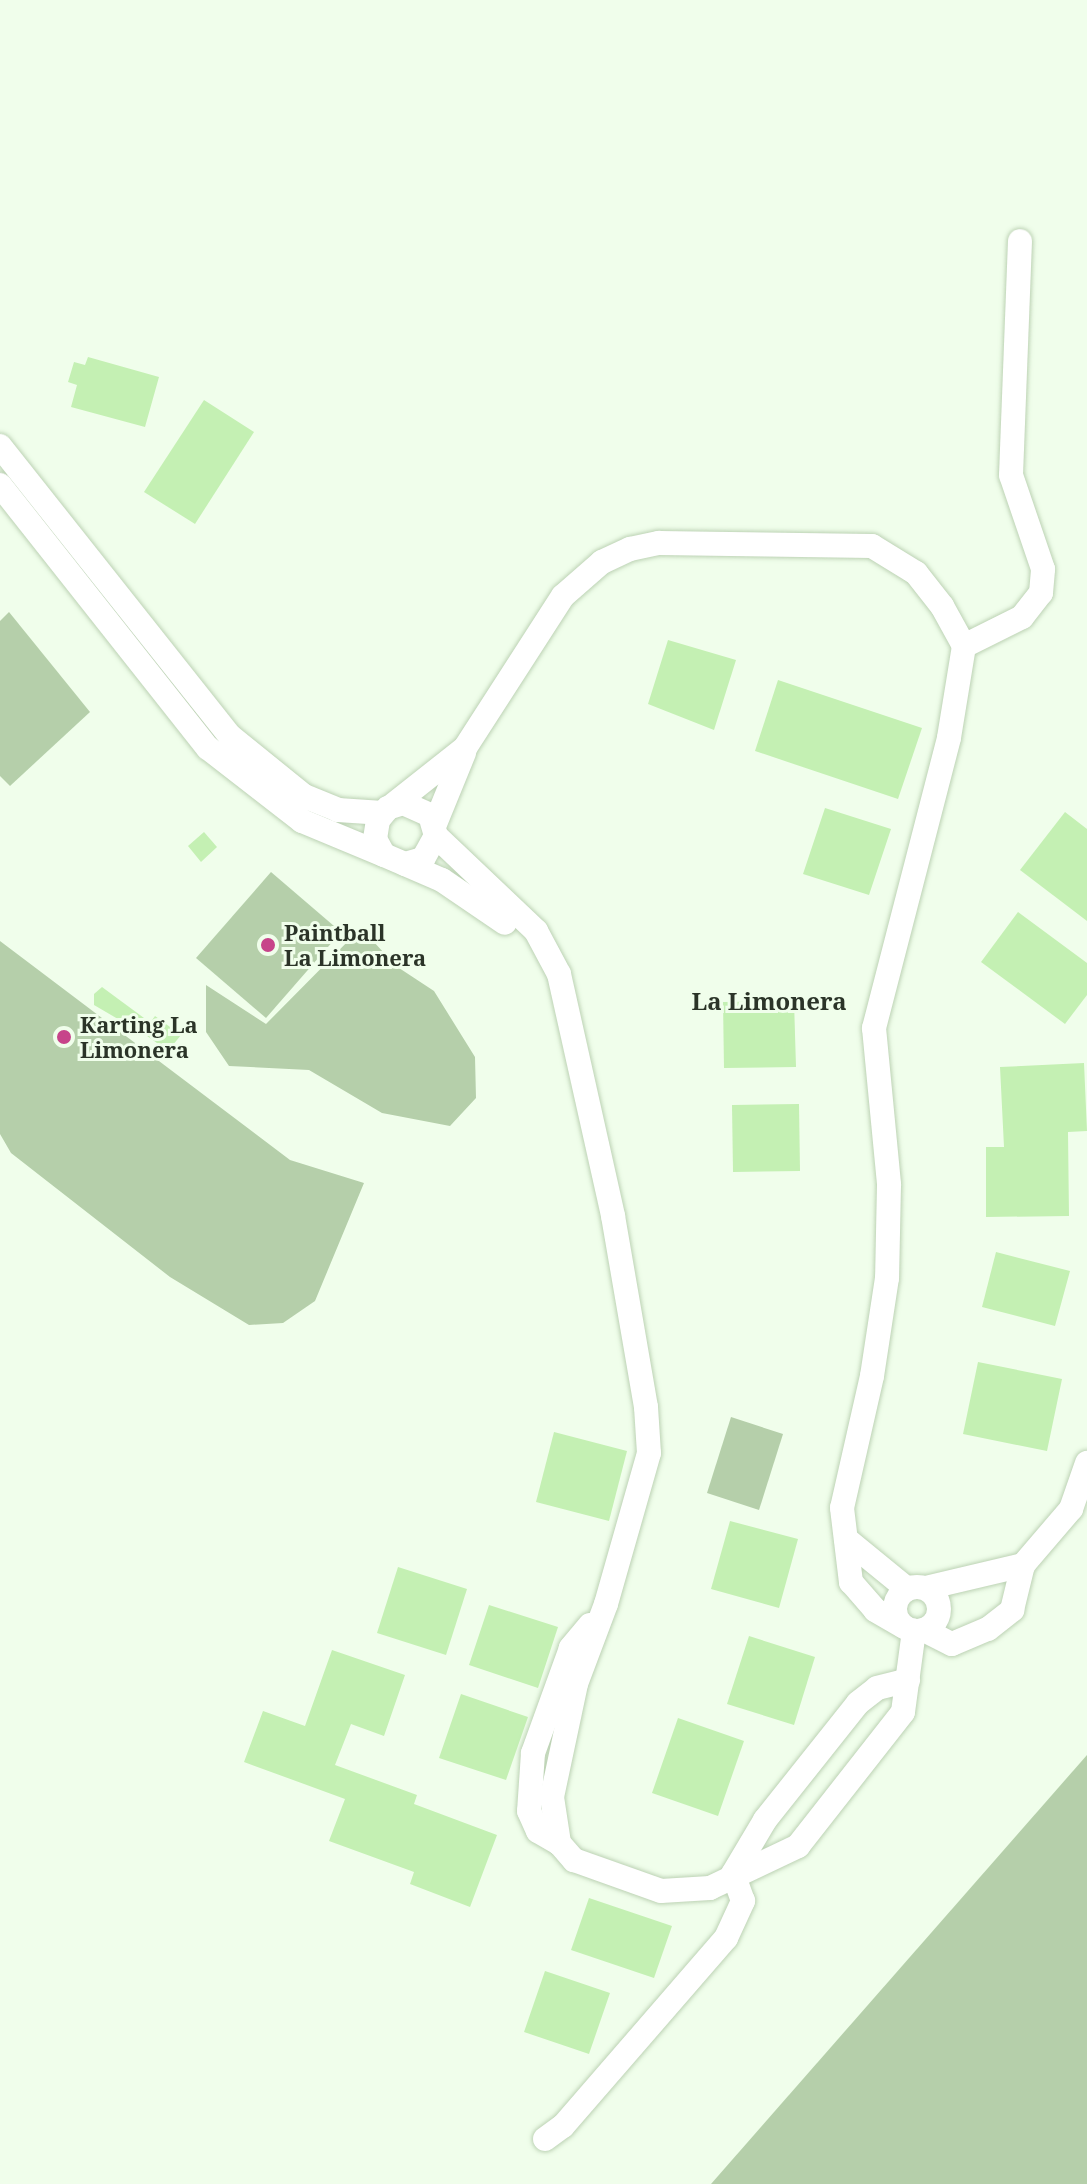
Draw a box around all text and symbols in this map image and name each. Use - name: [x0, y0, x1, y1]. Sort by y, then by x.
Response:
- place label: Paintball La Limonera: [284, 919, 426, 970]
- marker: Paintball La Limonera: [259, 936, 277, 954]
- district label: La Limonera: [691, 987, 847, 1015]
- place label: Karting La Limonera: [80, 1011, 198, 1062]
- marker: Karting La Limonera: [55, 1028, 73, 1046]

